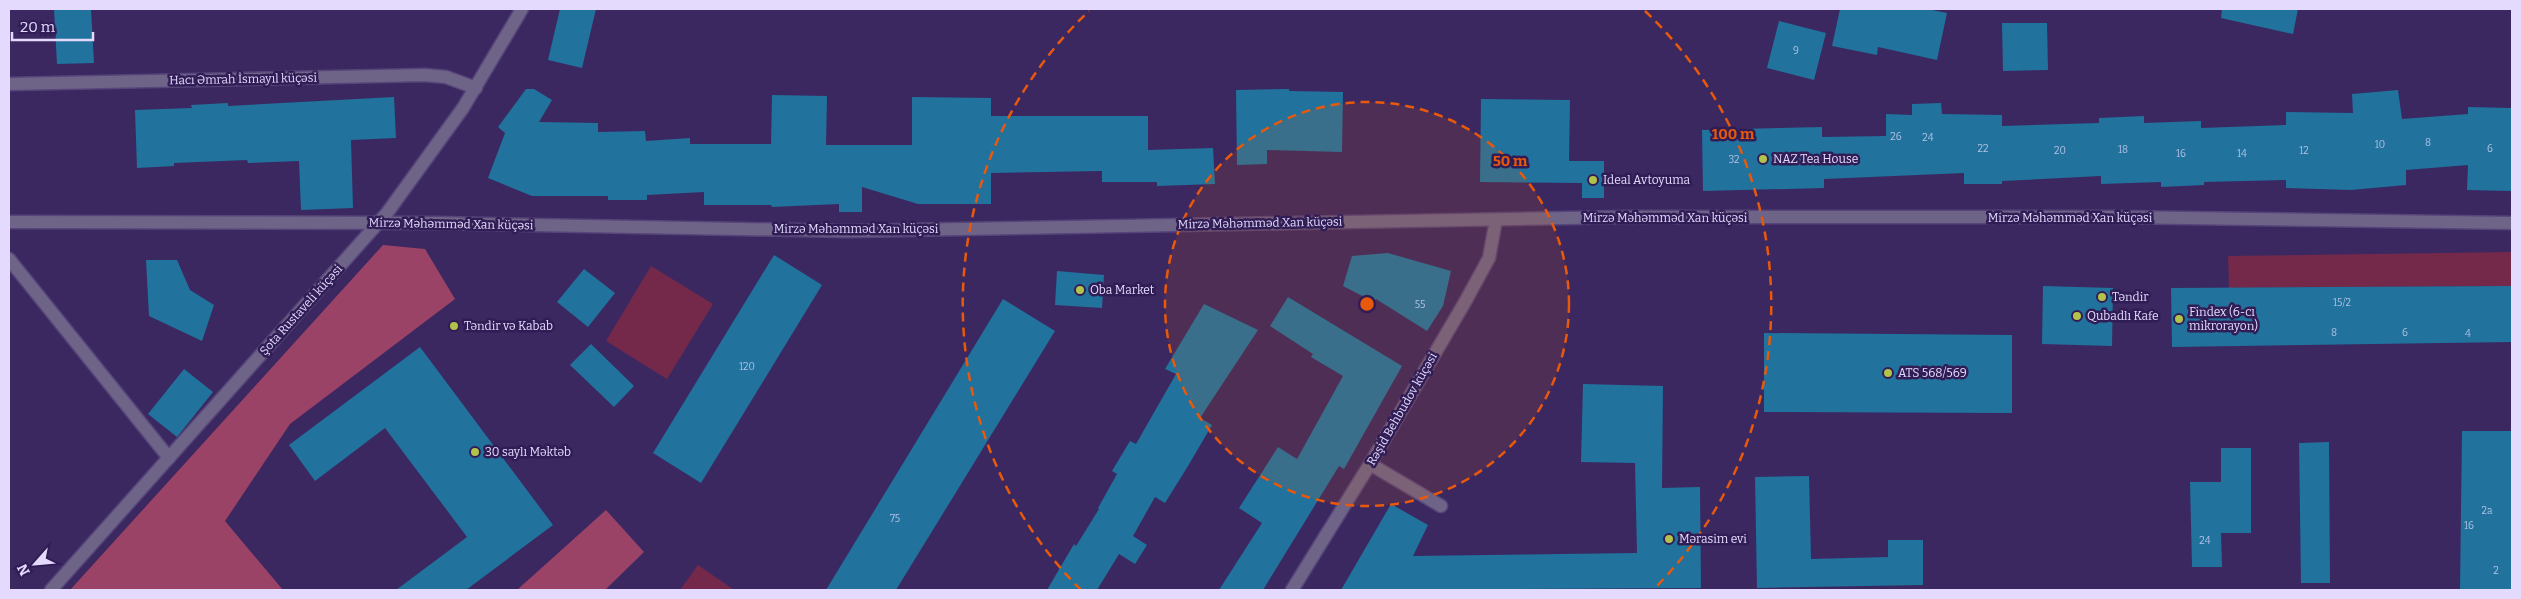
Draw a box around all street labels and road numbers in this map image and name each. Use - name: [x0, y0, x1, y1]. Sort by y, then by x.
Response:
- street label: Hacı Əmrah İsmayıl küçəsi: [169, 70, 317, 87]
- street label: Mirzə Məhəmməd Xan küçəsi: [1583, 211, 1748, 225]
- street label: Mirzə Məhəmməd Xan küçəsi: [1988, 211, 2153, 225]
- street label: Mirzə Məhəmməd Xan küçəsi: [1178, 215, 1343, 231]
- street label: Mirzə Məhəmməd Xan küçəsi: [369, 216, 534, 232]
- street label: Mirzə Məhəmməd Xan küçəsi: [774, 222, 939, 236]
- street label: Şota Rustaveli küçəsi: [257, 262, 345, 358]
- street label: Rəşid Behbudov küçəsi: [1364, 350, 1440, 468]

